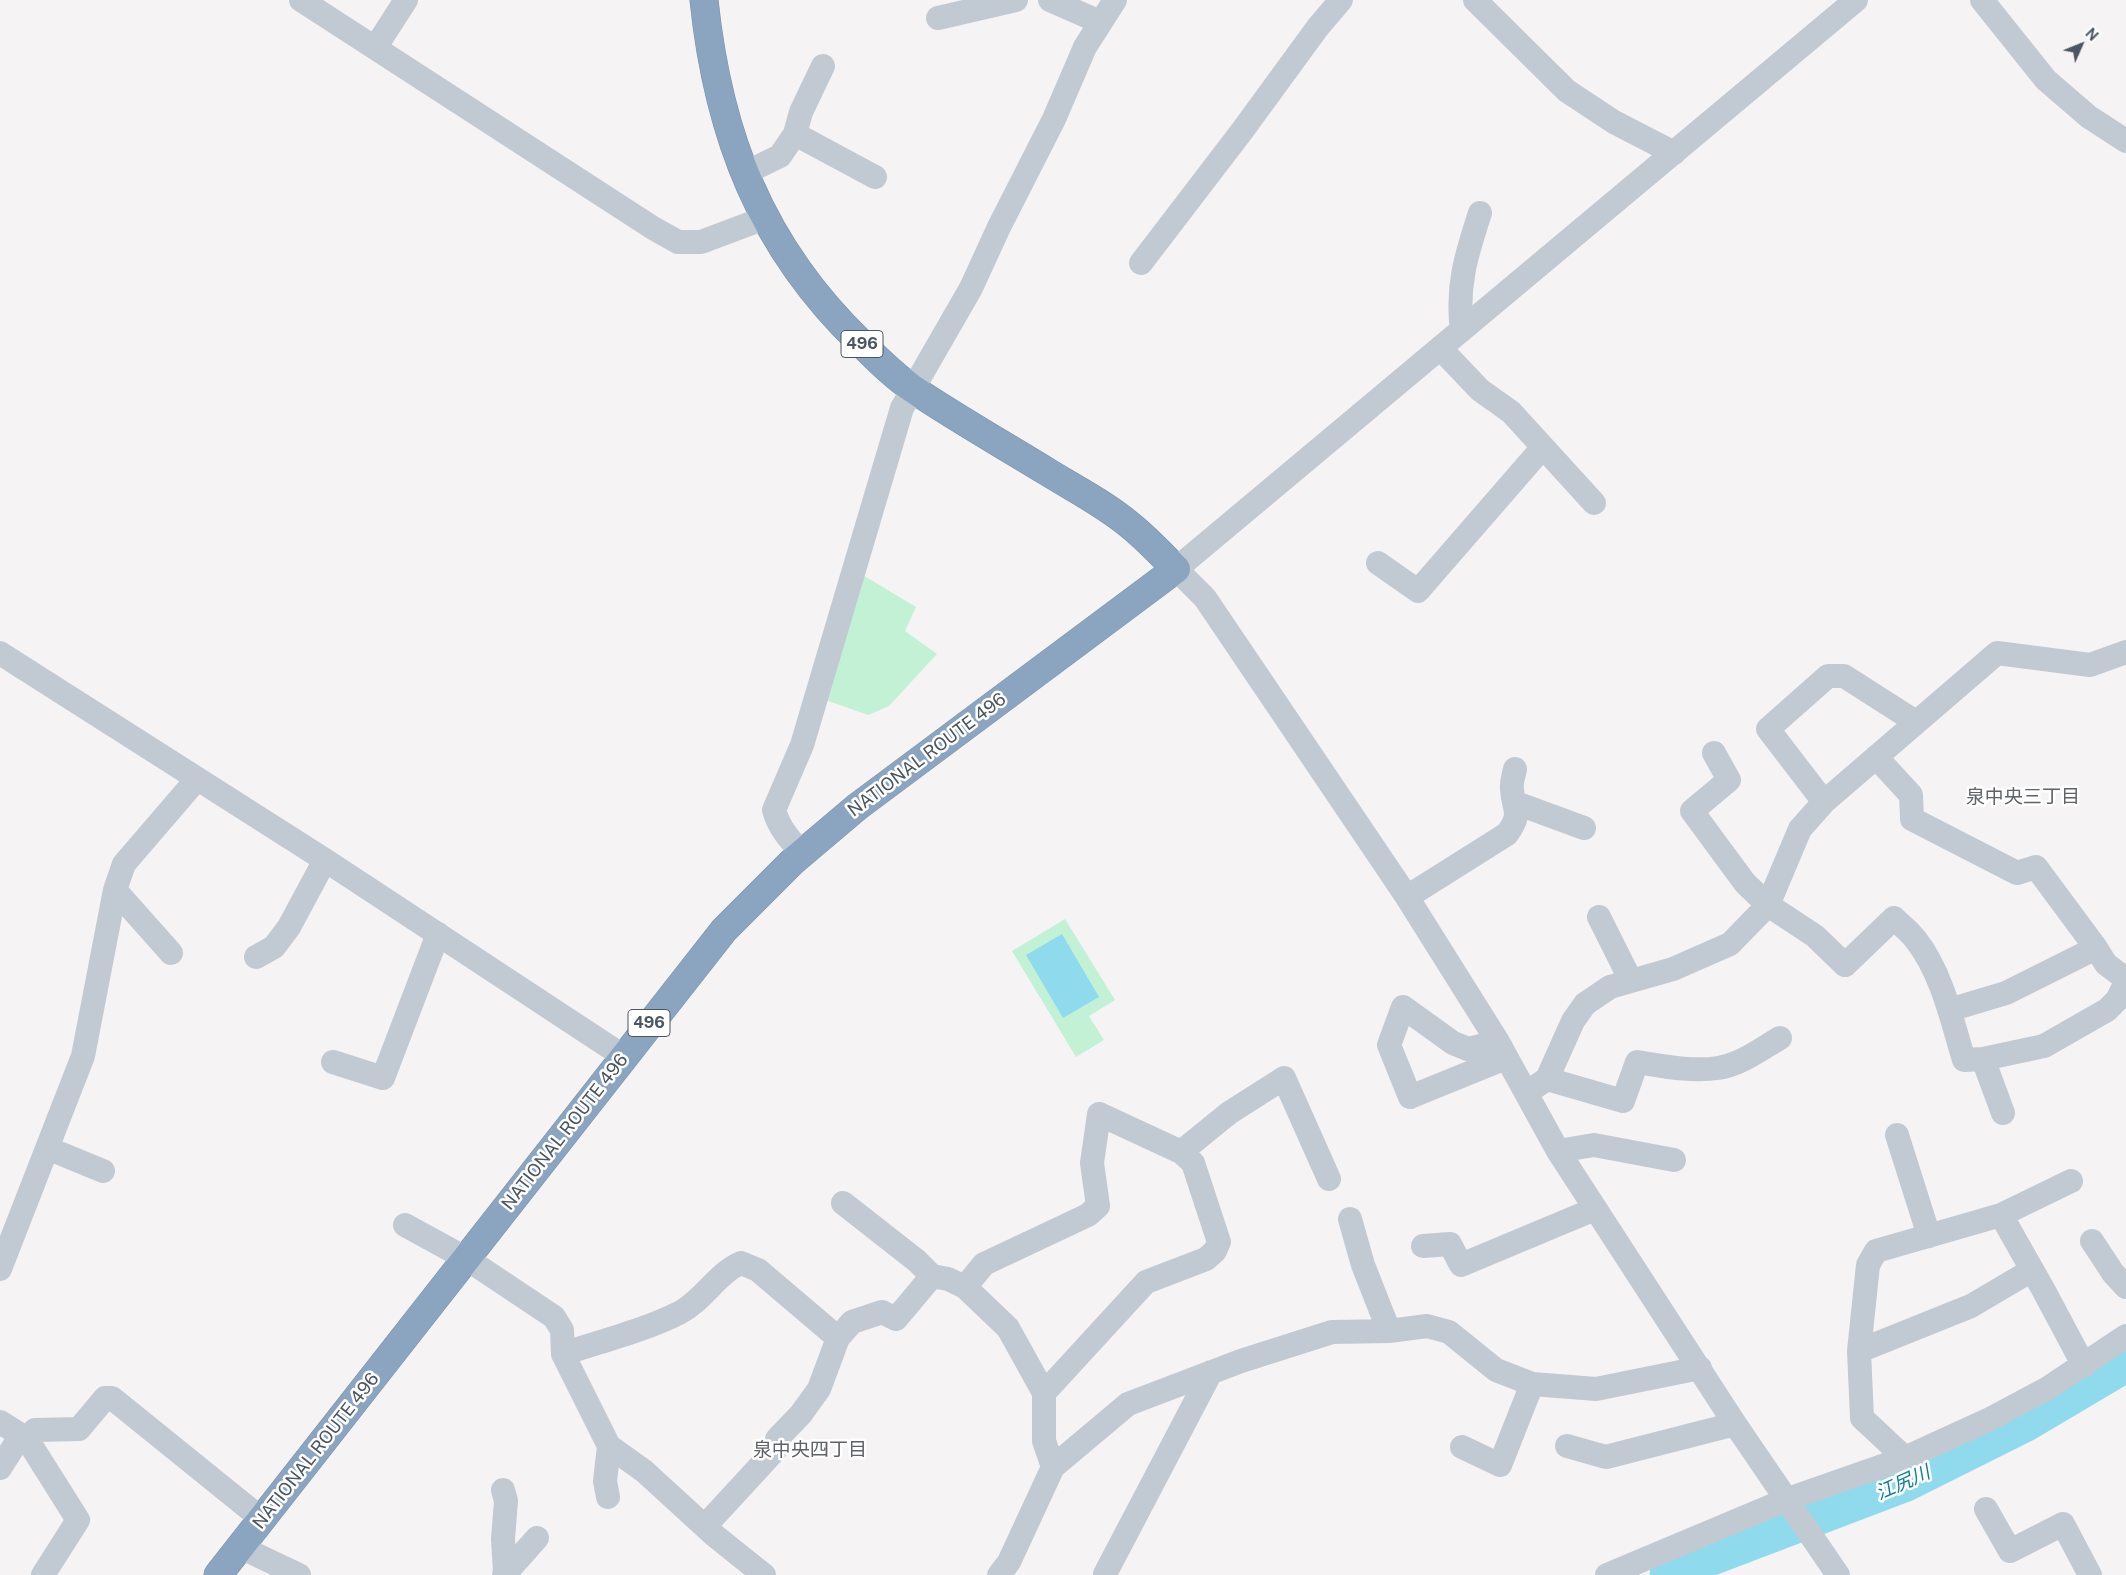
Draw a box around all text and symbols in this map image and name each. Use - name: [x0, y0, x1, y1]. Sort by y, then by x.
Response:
- north arrow: [2056, 20, 2106, 70]
- text: N: [2082, 25, 2101, 44]
- road number: 496: [841, 330, 883, 358]
- street label: NATIONAL ROUTE 496: [844, 689, 1010, 821]
- district label: 泉中央三丁目: [1966, 786, 2080, 808]
- road number: 496: [628, 1010, 670, 1036]
- street label: NATIONAL ROUTE 496: [497, 1050, 633, 1214]
- street label: NATIONAL ROUTE 496: [248, 1369, 384, 1533]
- district label: 泉中央四丁目: [753, 1439, 867, 1461]
- water label: 江尻川: [1872, 1461, 1934, 1505]

